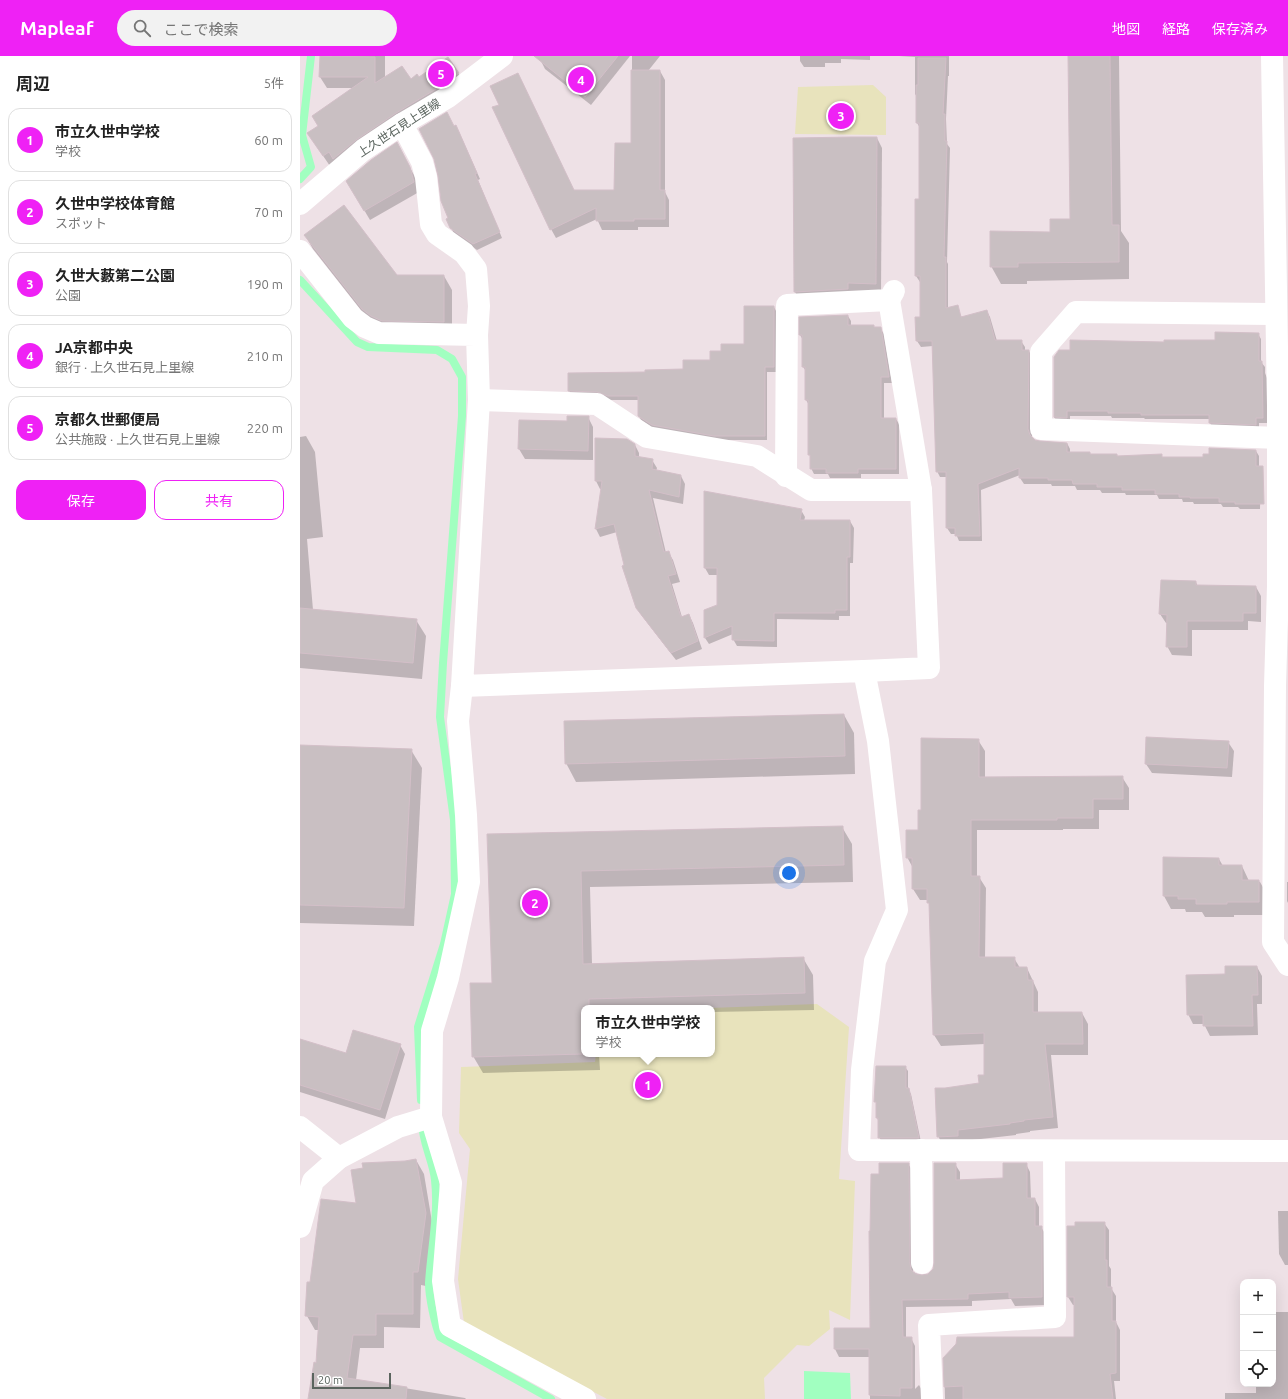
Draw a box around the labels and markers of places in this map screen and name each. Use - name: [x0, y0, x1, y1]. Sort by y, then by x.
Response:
- pin: 5: [428, 59, 454, 89]
- pin: 4: [568, 65, 594, 95]
- pin: 3: [828, 101, 854, 131]
- pin: 2: [522, 888, 548, 918]
- pin: 1: [635, 1070, 661, 1100]

